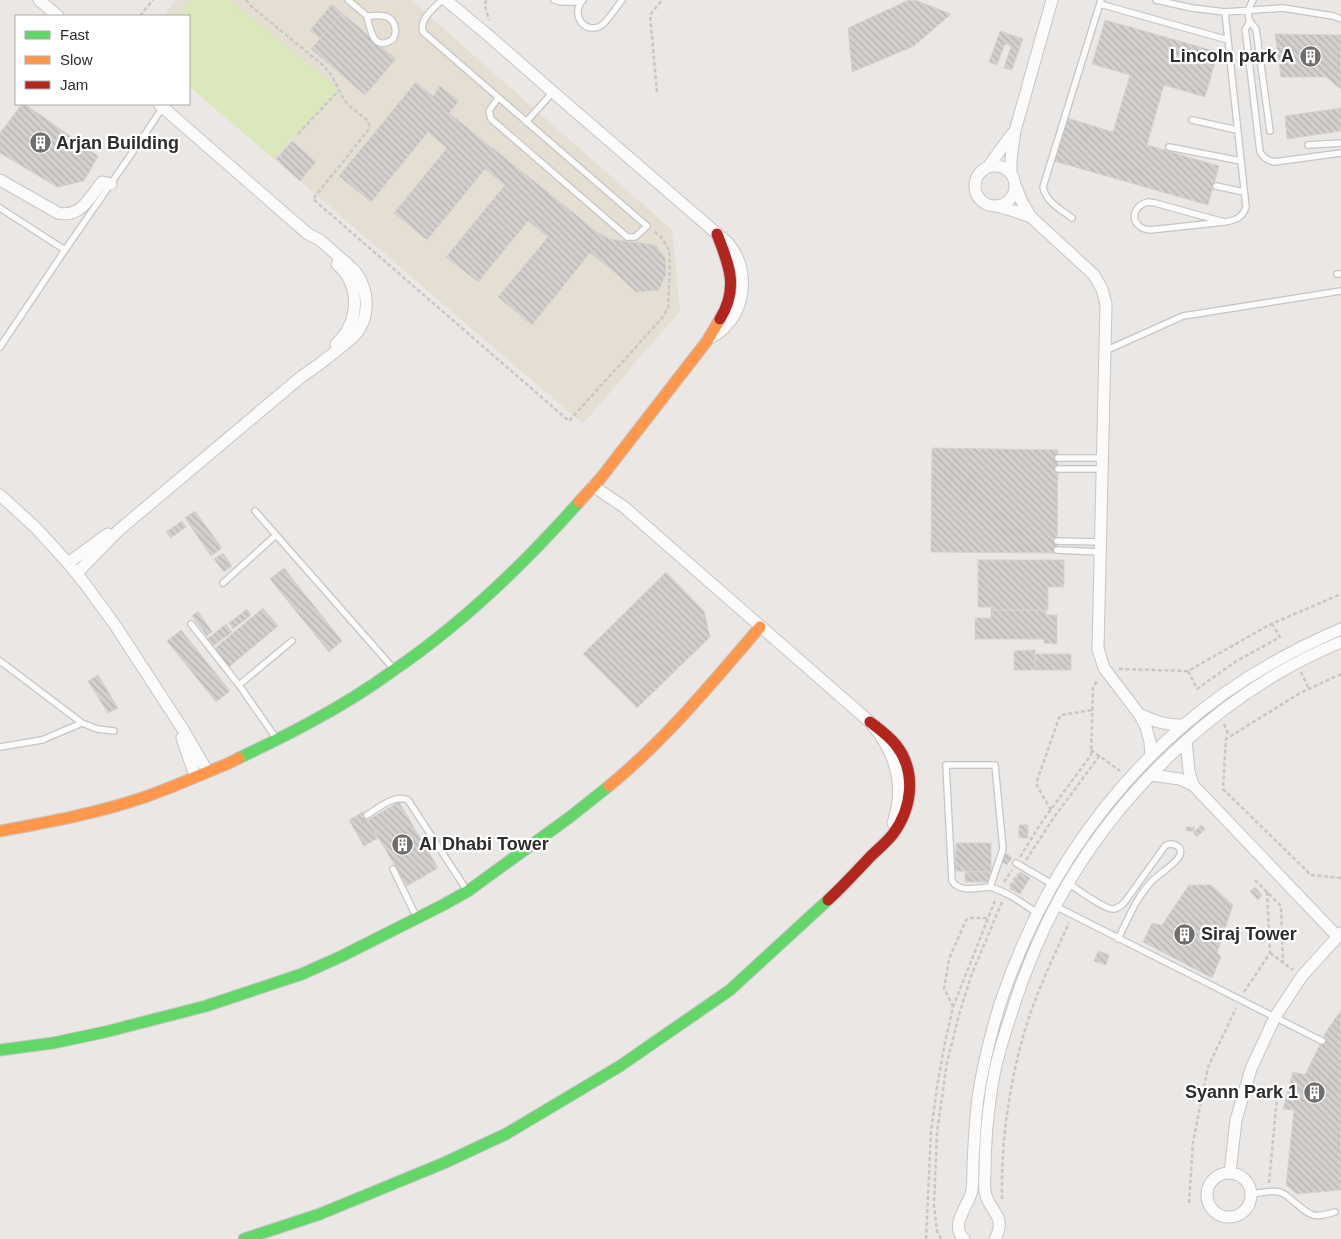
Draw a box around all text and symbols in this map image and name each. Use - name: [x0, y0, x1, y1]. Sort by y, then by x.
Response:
- legend: [15, 15, 190, 105]
- text: Fast: [60, 26, 90, 43]
- building icon: Lincoln park A: [1298, 44, 1322, 68]
- place label: Lincoln park A: [1170, 46, 1294, 66]
- text: Slow: [60, 51, 93, 68]
- text: Jam: [60, 76, 88, 93]
- building icon: Arjan Building: [28, 131, 52, 155]
- place label: Arjan Building: [56, 133, 179, 153]
- building icon: Al Dhabi Tower: [391, 832, 415, 856]
- place label: Al Dhabi Tower: [419, 834, 549, 854]
- building icon: Siraj Tower: [1173, 922, 1197, 946]
- place label: Siraj Tower: [1201, 924, 1297, 944]
- building icon: Syann Park 1: [1302, 1080, 1326, 1104]
- place label: Syann Park 1: [1185, 1082, 1298, 1102]

